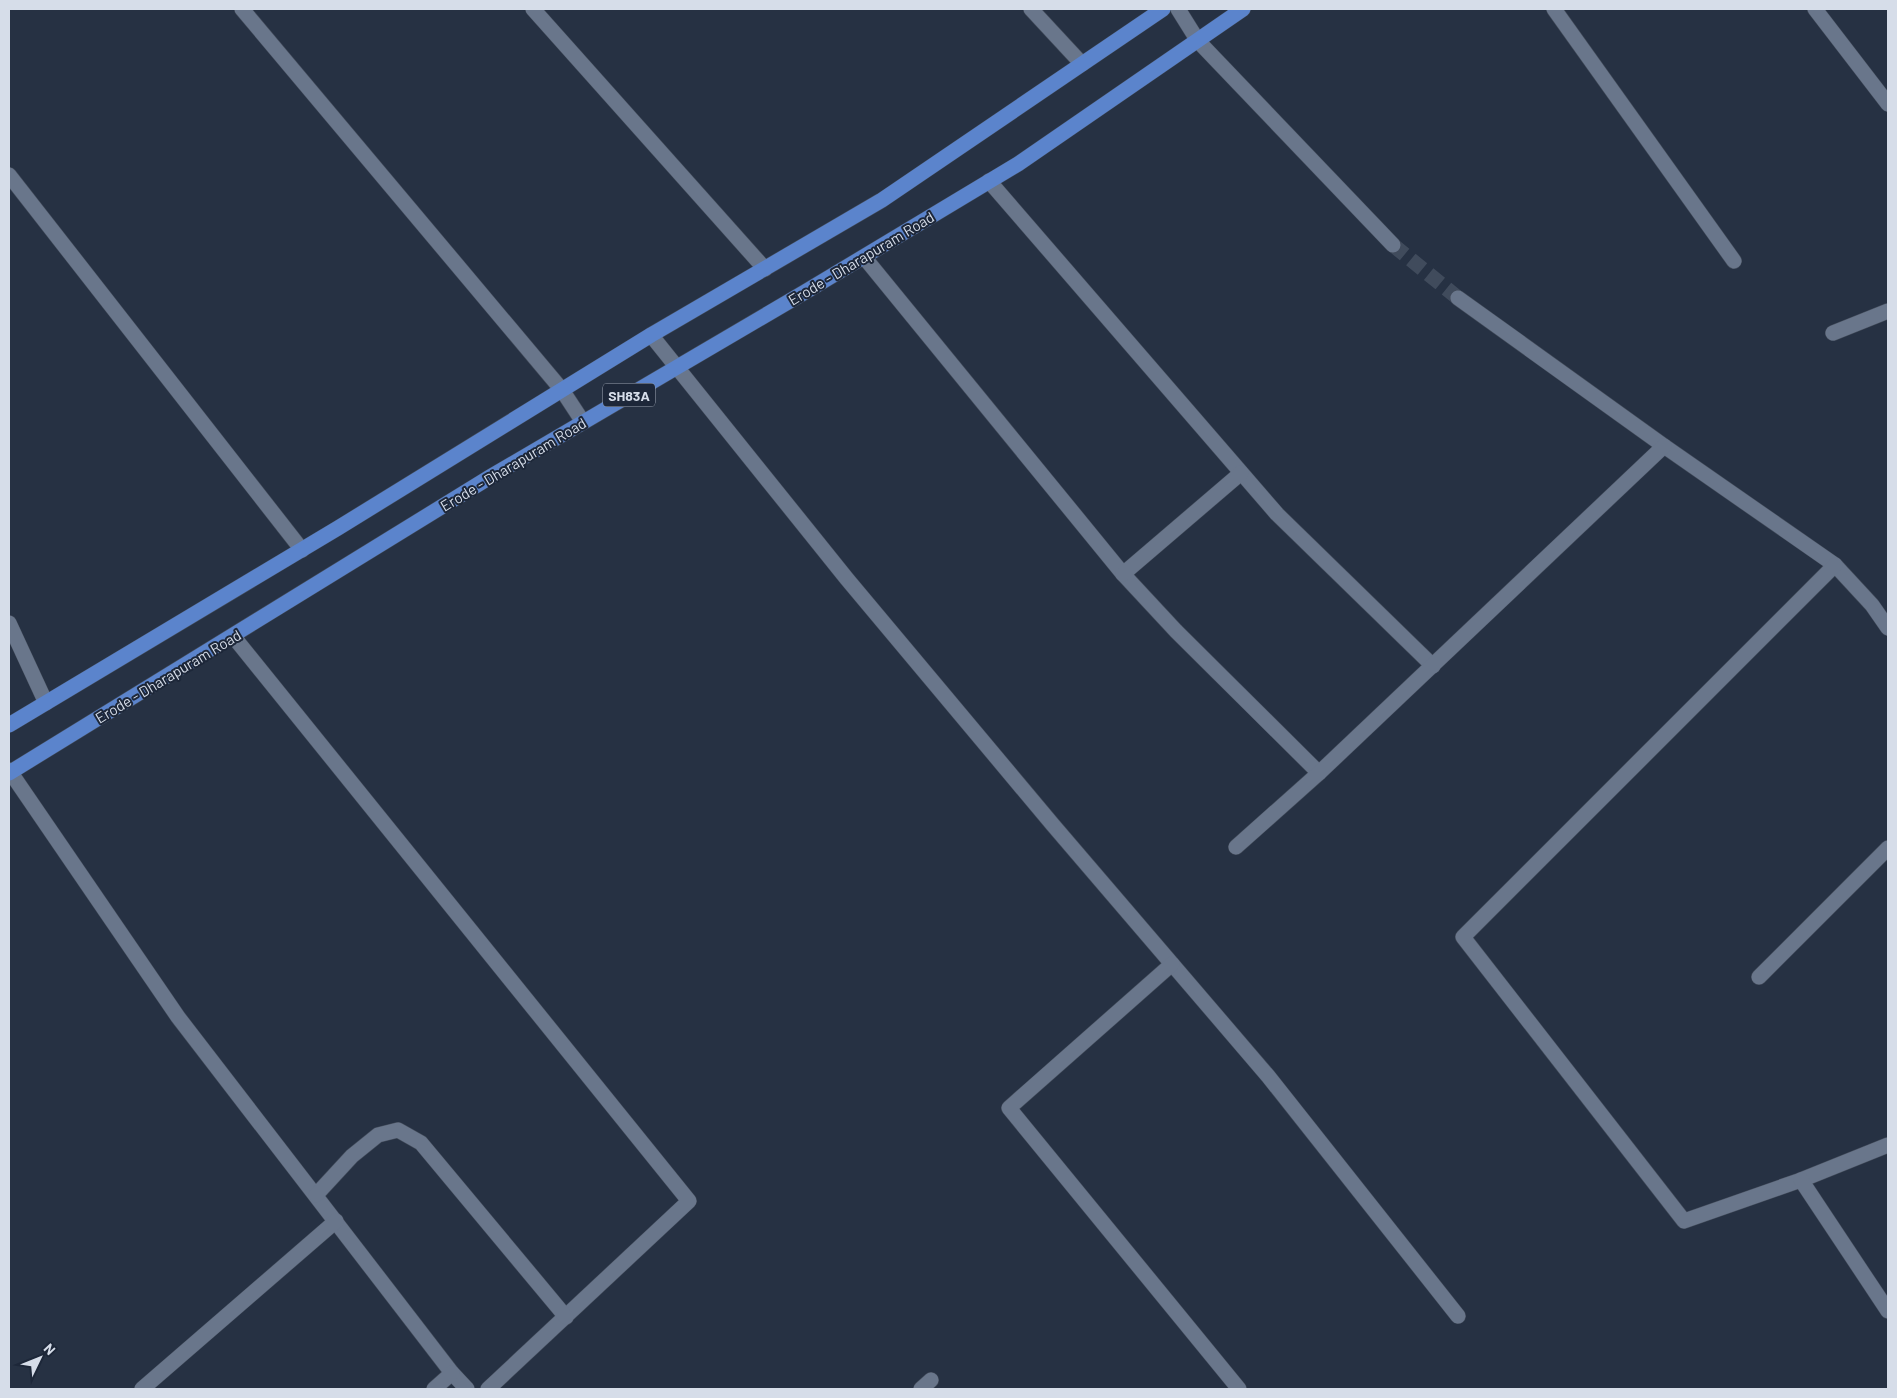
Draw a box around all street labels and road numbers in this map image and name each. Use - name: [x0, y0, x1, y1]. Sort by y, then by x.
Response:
- street label: Erode - Dharapuram Road: [785, 207, 937, 309]
- road number: SH83A: [603, 384, 655, 406]
- street label: Erode - Dharapuram Road: [437, 413, 589, 515]
- street label: Erode - Dharapuram Road: [92, 625, 244, 727]

